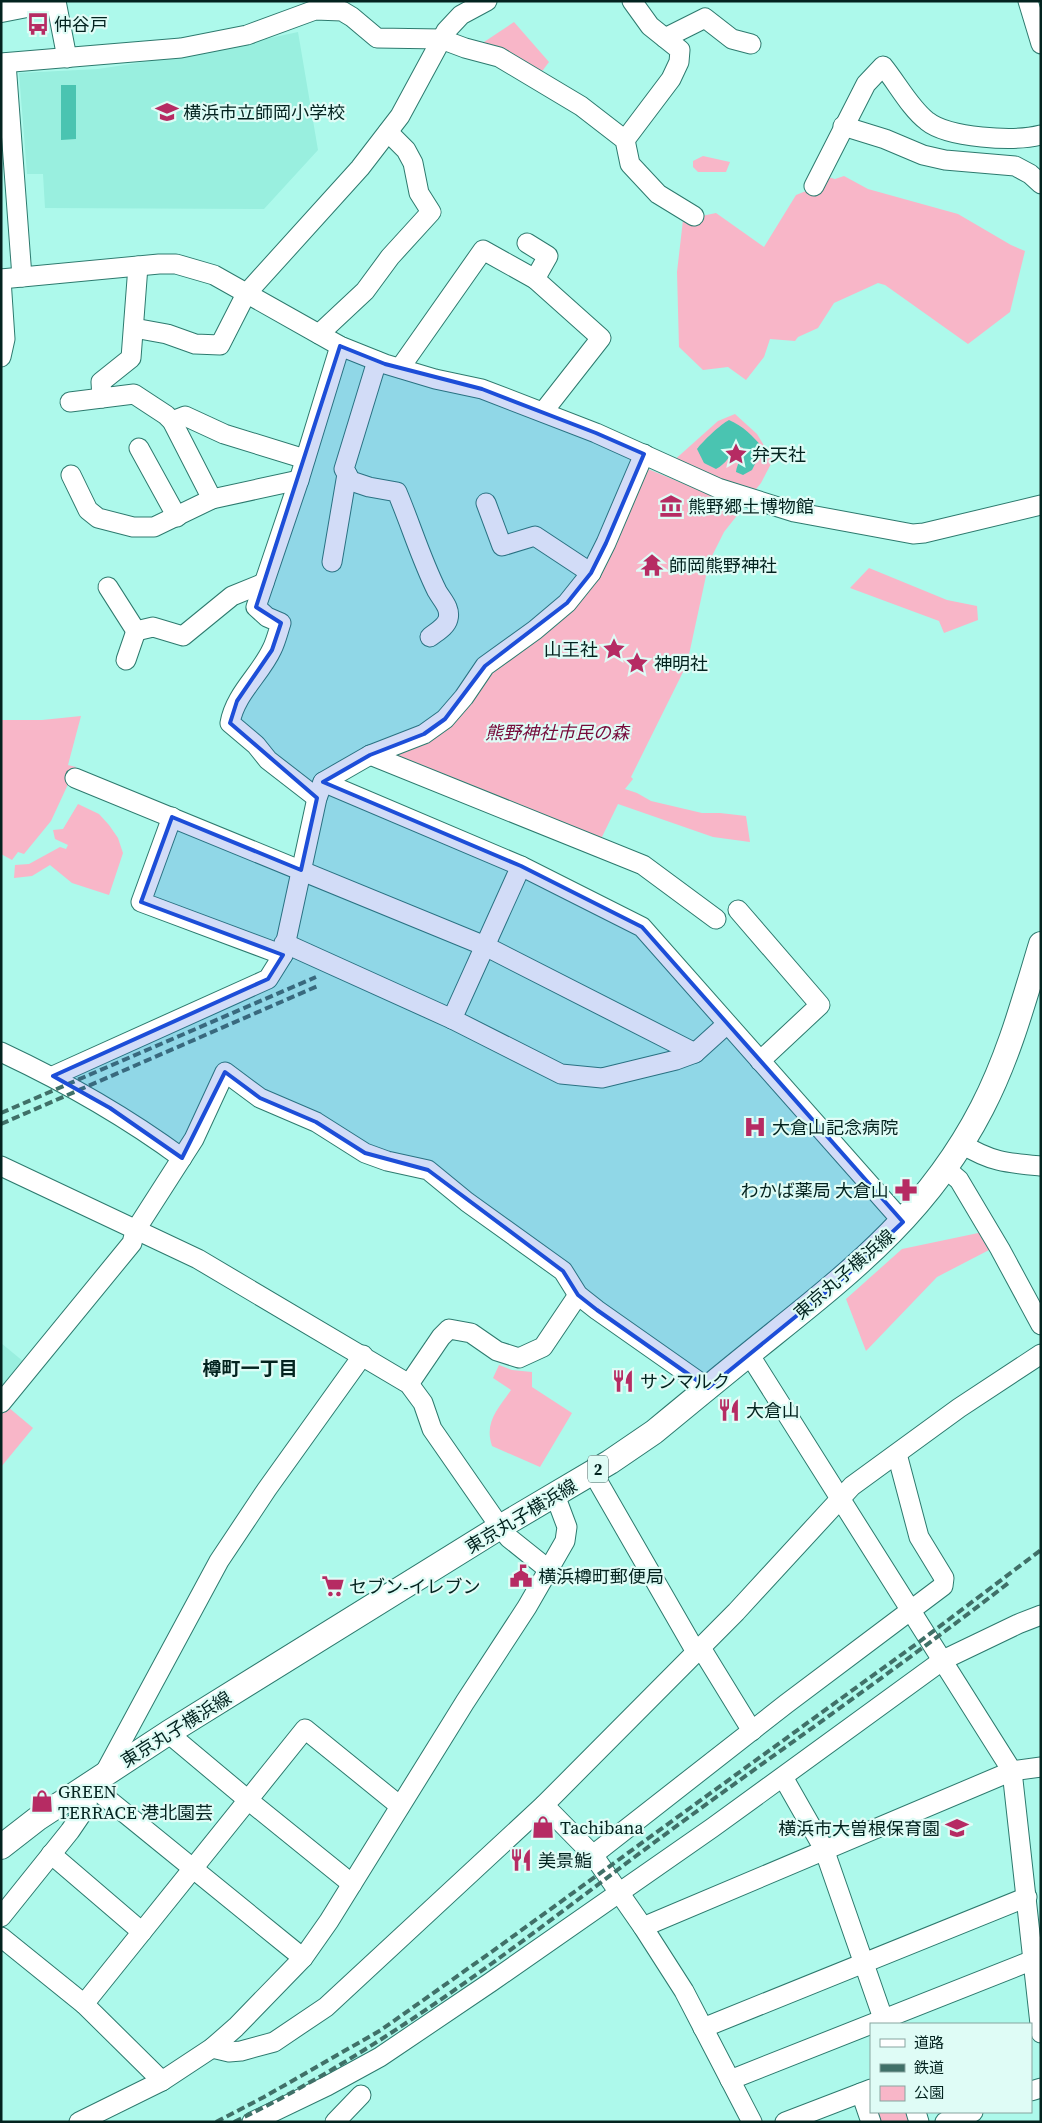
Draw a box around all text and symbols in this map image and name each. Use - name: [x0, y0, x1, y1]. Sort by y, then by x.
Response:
- bus stop icon: 仲谷戸: [25, 11, 51, 37]
- place label: 仲谷戸: [54, 12, 108, 37]
- school or university icon: 横浜市立師岡小学校: [154, 99, 180, 125]
- place label: 横浜市立師岡小学校: [183, 100, 345, 125]
- place icon: 弁天社: [723, 441, 749, 467]
- place label: 弁天社: [752, 442, 806, 467]
- museum icon: 熊野郷土博物館: [658, 493, 684, 519]
- place label: 熊野郷土博物館: [688, 494, 814, 519]
- temple icon: 師岡熊野神社: [639, 552, 665, 578]
- place label: 師岡熊野神社: [669, 553, 777, 578]
- place icon: 山王社: [601, 636, 627, 662]
- place label: 山王社: [544, 637, 598, 662]
- place icon: 神明社: [624, 650, 650, 676]
- place label: 神明社: [654, 651, 708, 676]
- park label: 熊野神社市民の森: [485, 720, 631, 745]
- hospital icon: 大倉山記念病院: [742, 1114, 768, 1140]
- place label: 大倉山記念病院: [772, 1115, 898, 1140]
- pharmacy icon: わかば薬局 大倉山: [893, 1177, 919, 1203]
- place label: わかば薬局 大倉山: [741, 1178, 889, 1203]
- street label: 東京丸子横浜線: [788, 1223, 900, 1325]
- district label: 樽町一丁目: [202, 1355, 298, 1381]
- restaurant icon: サンマルク: [610, 1368, 636, 1394]
- place label: サンマルク: [640, 1369, 730, 1394]
- restaurant icon: 大倉山: [716, 1397, 742, 1423]
- place label: 大倉山: [746, 1398, 800, 1423]
- road number: 2: [588, 1456, 608, 1482]
- street label: 東京丸子横浜線: [461, 1473, 581, 1559]
- public building icon: 横浜樽町郵便局: [508, 1563, 534, 1589]
- place label: 横浜樽町郵便局: [538, 1564, 664, 1589]
- supermarket icon: セブン-イレブン: [320, 1573, 346, 1599]
- place label: セブン-イレブン: [349, 1574, 481, 1599]
- street label: 東京丸子横浜線: [116, 1685, 236, 1773]
- place label: GREEN TERRACE 港北園芸: [58, 1779, 213, 1825]
- shop icon: GREEN TERRACE 港北園芸: [29, 1788, 55, 1814]
- shop icon: Tachibana: [530, 1814, 556, 1840]
- place label: Tachibana: [560, 1815, 644, 1840]
- school or university icon: 横浜市大曽根保育園: [944, 1815, 970, 1841]
- place label: 横浜市大曽根保育園: [778, 1816, 940, 1841]
- restaurant icon: 美景鮨: [508, 1847, 534, 1873]
- place label: 美景鮨: [538, 1848, 592, 1873]
- legend: [870, 2023, 1032, 2113]
- text: 道路: [914, 2032, 944, 2053]
- text: 鉄道: [914, 2057, 944, 2078]
- text: 公園: [914, 2082, 944, 2103]

